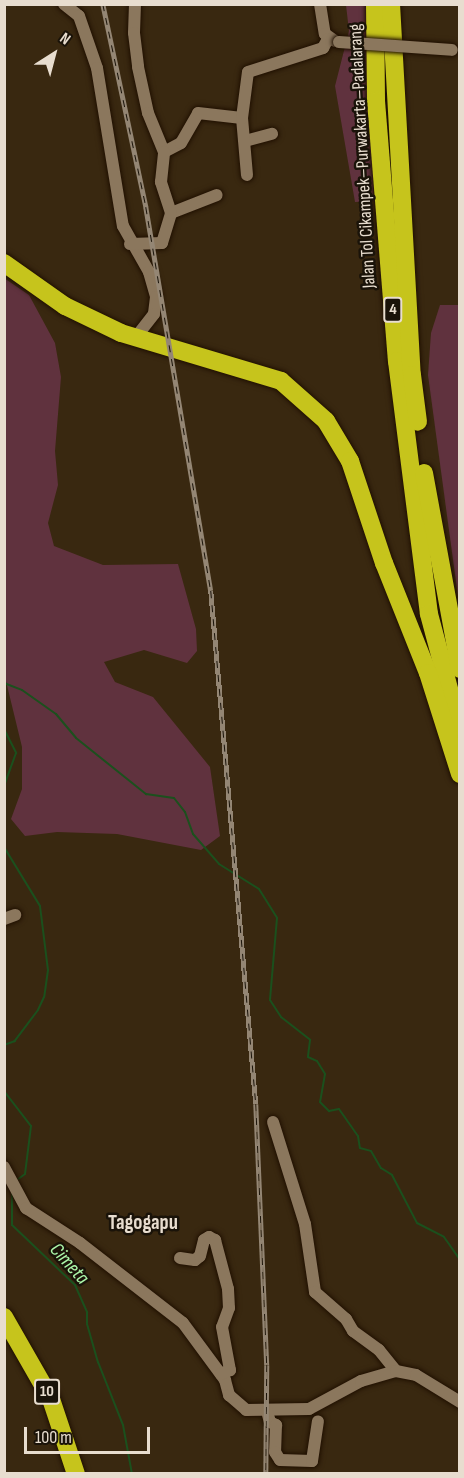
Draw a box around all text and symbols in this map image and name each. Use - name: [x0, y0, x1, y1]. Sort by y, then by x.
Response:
- street label: Jalan Tol Cikampek–Purwakarta–Padalarang: [345, 23, 381, 289]
- north arrow: [24, 24, 84, 84]
- text: N: [56, 29, 74, 49]
- road number: 4: [382, 297, 404, 323]
- district label: Tagogapu: [108, 1210, 178, 1236]
- water label: Cimeta: [44, 1238, 94, 1290]
- road number: 10: [34, 1379, 60, 1405]
- scale bar: [27, 1415, 153, 1453]
- text: 100 m: [35, 1427, 72, 1448]

